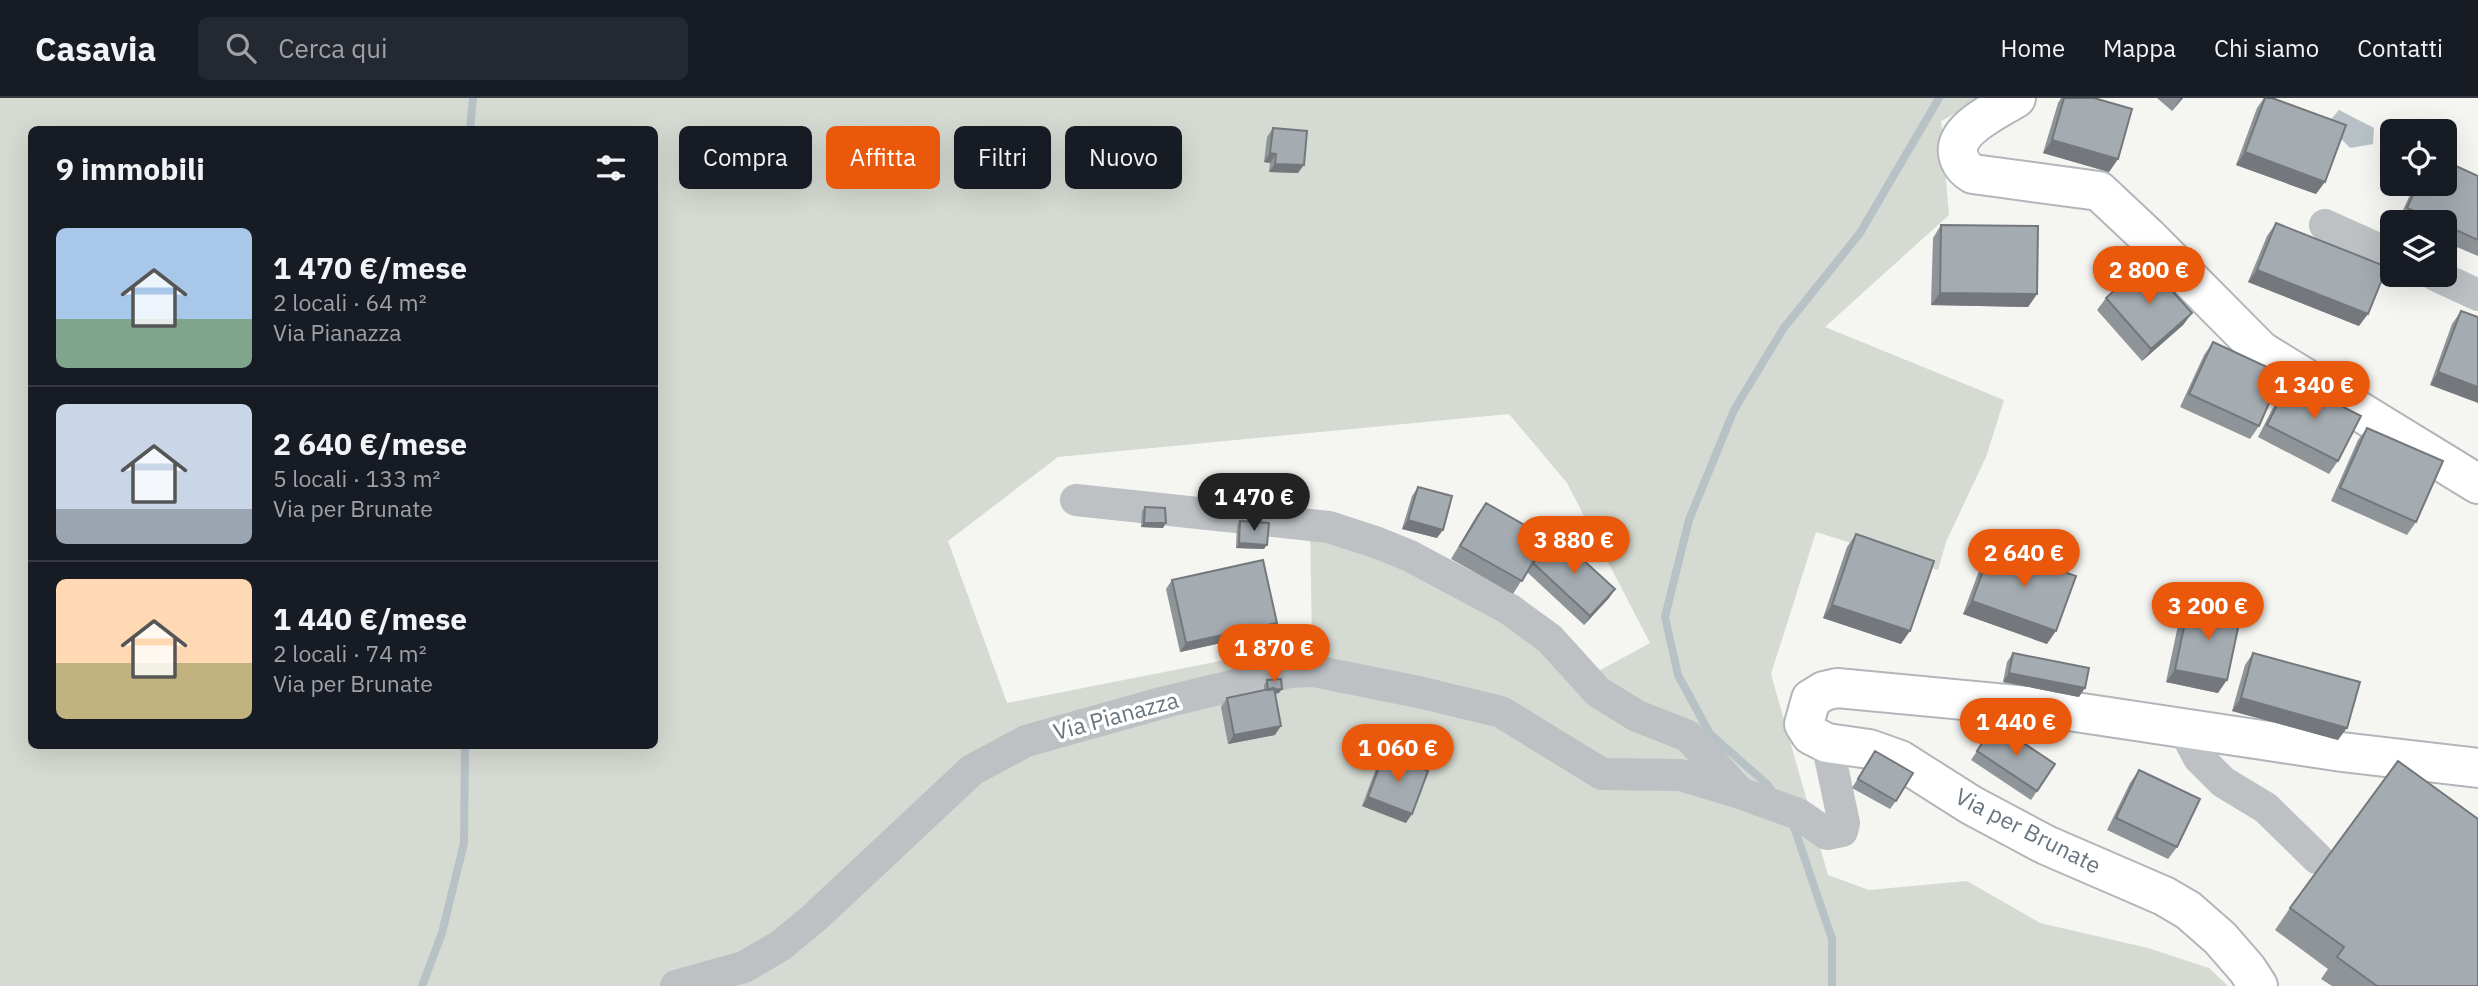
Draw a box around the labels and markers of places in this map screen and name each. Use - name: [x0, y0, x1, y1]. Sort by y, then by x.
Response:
- pin: 2 800 €: [2084, 246, 2214, 306]
- pin: 1 340 €: [2249, 362, 2379, 421]
- pin: 1 470 €: [1189, 474, 1319, 533]
- pin: 3 880 €: [1509, 517, 1639, 576]
- pin: 2 640 €: [1959, 530, 2089, 589]
- pin: 3 200 €: [2143, 582, 2273, 642]
- pin: 1 870 €: [1209, 624, 1339, 684]
- pin: 1 440 €: [1951, 698, 2081, 758]
- pin: 1 060 €: [1333, 724, 1463, 784]

